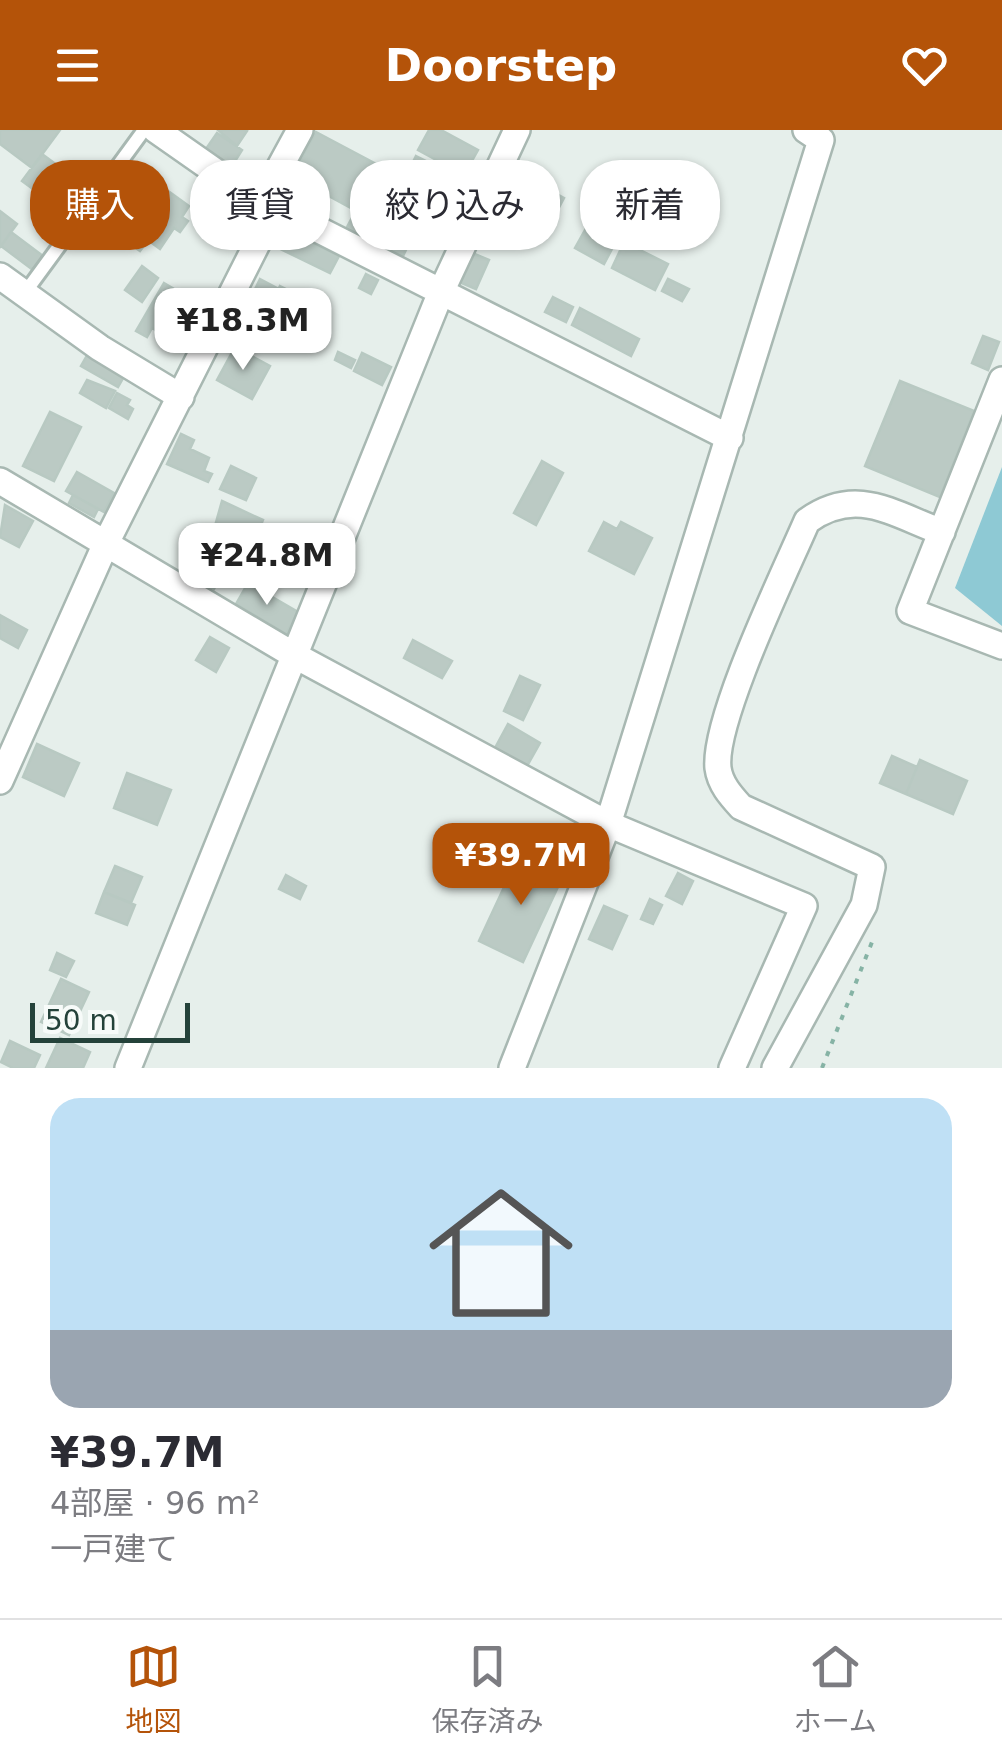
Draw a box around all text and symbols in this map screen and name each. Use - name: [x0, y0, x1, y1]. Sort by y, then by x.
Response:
- icon: menu: [50, 38, 105, 93]
- icon: heart: [897, 38, 952, 93]
- text: Doorstep: [385, 39, 617, 92]
- chip: 購入: [30, 160, 170, 250]
- chip: 賃貸: [190, 160, 330, 250]
- chip: 絞り込み: [350, 160, 560, 250]
- chip: 新着: [580, 160, 720, 250]
- pin: ¥18.3M: [162, 288, 324, 373]
- text: ¥18.3M: [176, 301, 310, 339]
- pin: ¥24.8M: [186, 523, 348, 608]
- text: ¥24.8M: [200, 536, 334, 574]
- pin: ¥39.7M: [440, 823, 602, 908]
- text: ¥39.7M: [454, 836, 588, 874]
- scale bar: [30, 998, 190, 1043]
- text: 50 m: [45, 1004, 117, 1037]
- icon: home: [411, 1163, 591, 1343]
- text: ¥39.7M: [50, 1428, 225, 1477]
- text: 4部屋 · 96 m²: [50, 1484, 260, 1522]
- text: 一戸建て: [50, 1530, 178, 1568]
- tab: 地図: [125, 1639, 181, 1739]
- tab: 保存済み: [431, 1639, 543, 1739]
- tab: ホーム: [794, 1639, 877, 1739]

